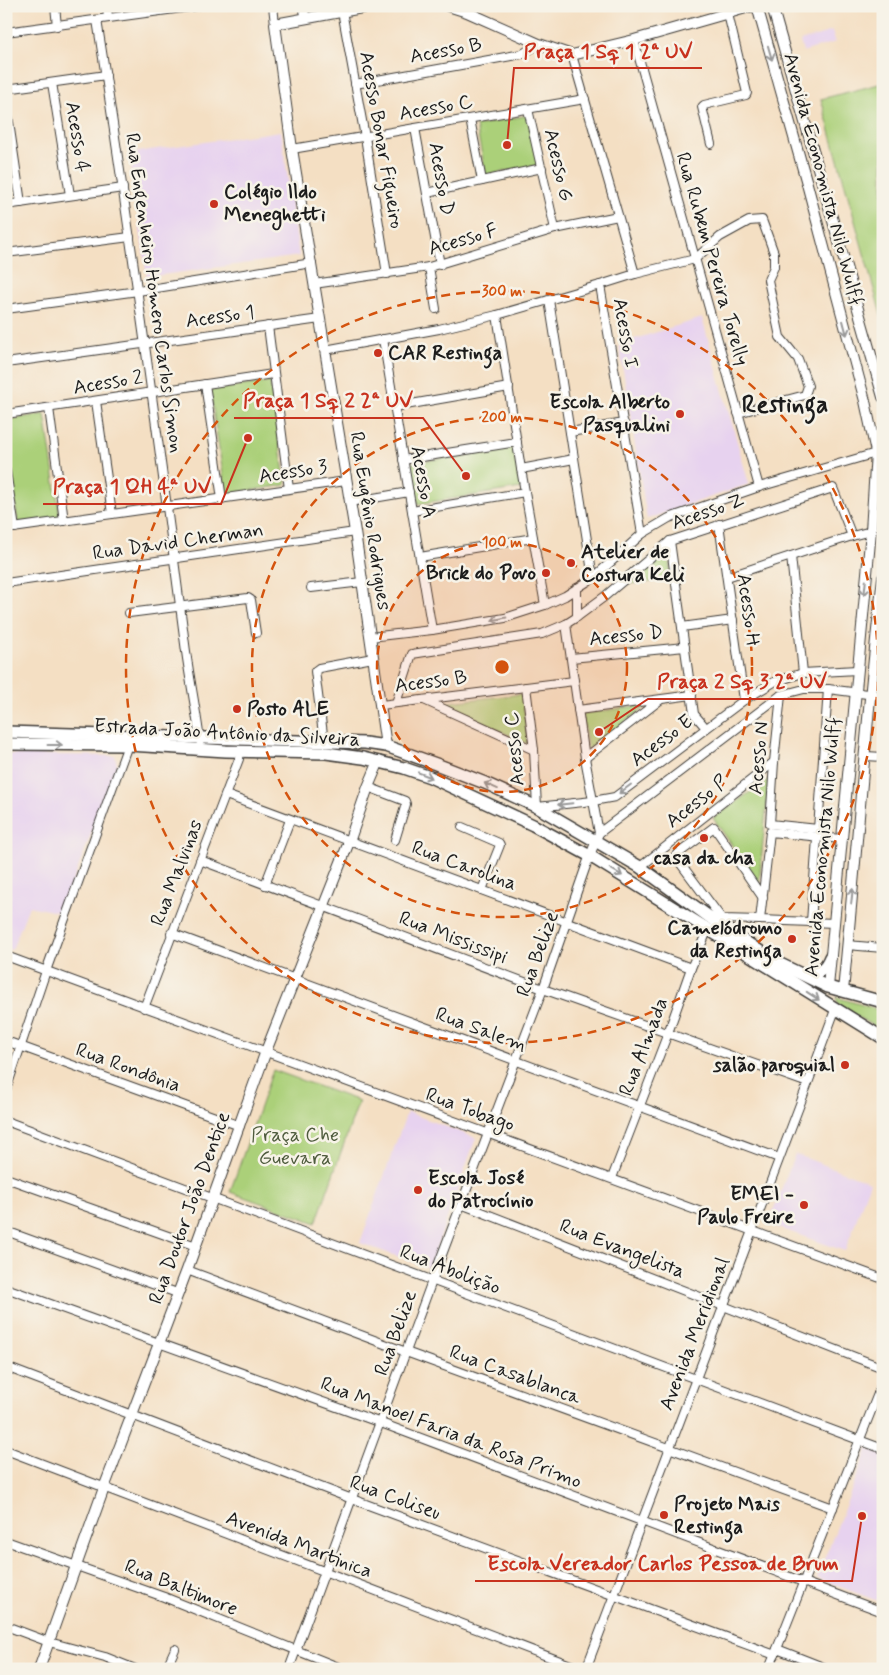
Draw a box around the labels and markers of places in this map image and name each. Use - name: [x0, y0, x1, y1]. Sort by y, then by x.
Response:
- callout: Praça 1 Sq 1 2ª UV: [514, 32, 702, 68]
- place label: Colégio Ildo Meneghetti: [224, 179, 326, 231]
- marker: Colégio Ildo Meneghetti: [208, 198, 220, 210]
- place label: CAR Restinga: [388, 340, 502, 369]
- marker: CAR Restinga: [372, 347, 384, 359]
- callout: Praça 1 Sq 2 2ª UV: [234, 382, 423, 418]
- place label: Escola Alberto Pasqualini: [550, 389, 670, 439]
- marker: Escola Alberto Pasqualini: [674, 408, 686, 420]
- callout: Praça 1 QH 4ª UV: [43, 468, 221, 504]
- place label: Atelier de Costura Keli: [581, 539, 685, 589]
- marker: Atelier de Costura Keli: [565, 557, 577, 569]
- place label: Brick do Povo: [426, 560, 536, 587]
- marker: Brick do Povo: [540, 567, 552, 579]
- centre of rings: [493, 658, 511, 676]
- callout: Praça 2 Sq 3 2ª UV: [648, 663, 837, 699]
- place label: Posto ALE: [247, 696, 329, 723]
- marker: Posto ALE: [231, 703, 243, 715]
- marker: casa da cha: [698, 832, 710, 844]
- place label: casa da cha: [654, 845, 754, 872]
- place label: Camelódromo da Restinga: [667, 915, 782, 967]
- marker: Camelódromo da Restinga: [786, 933, 798, 945]
- place label: salão paroquial: [712, 1052, 835, 1079]
- marker: salão paroquial: [839, 1059, 851, 1071]
- place label: Escola José do Patrocínio: [428, 1165, 533, 1215]
- place label: EMEI - Paulo Freire: [697, 1181, 794, 1231]
- marker: Escola José do Patrocínio: [412, 1184, 424, 1196]
- marker: EMEI - Paulo Freire: [798, 1199, 810, 1211]
- place label: Projeto Mais Restinga: [674, 1491, 780, 1543]
- marker: Projeto Mais Restinga: [658, 1509, 670, 1521]
- callout: Escola Vereador Carlos Pessoa de Brum: [475, 1545, 852, 1581]

